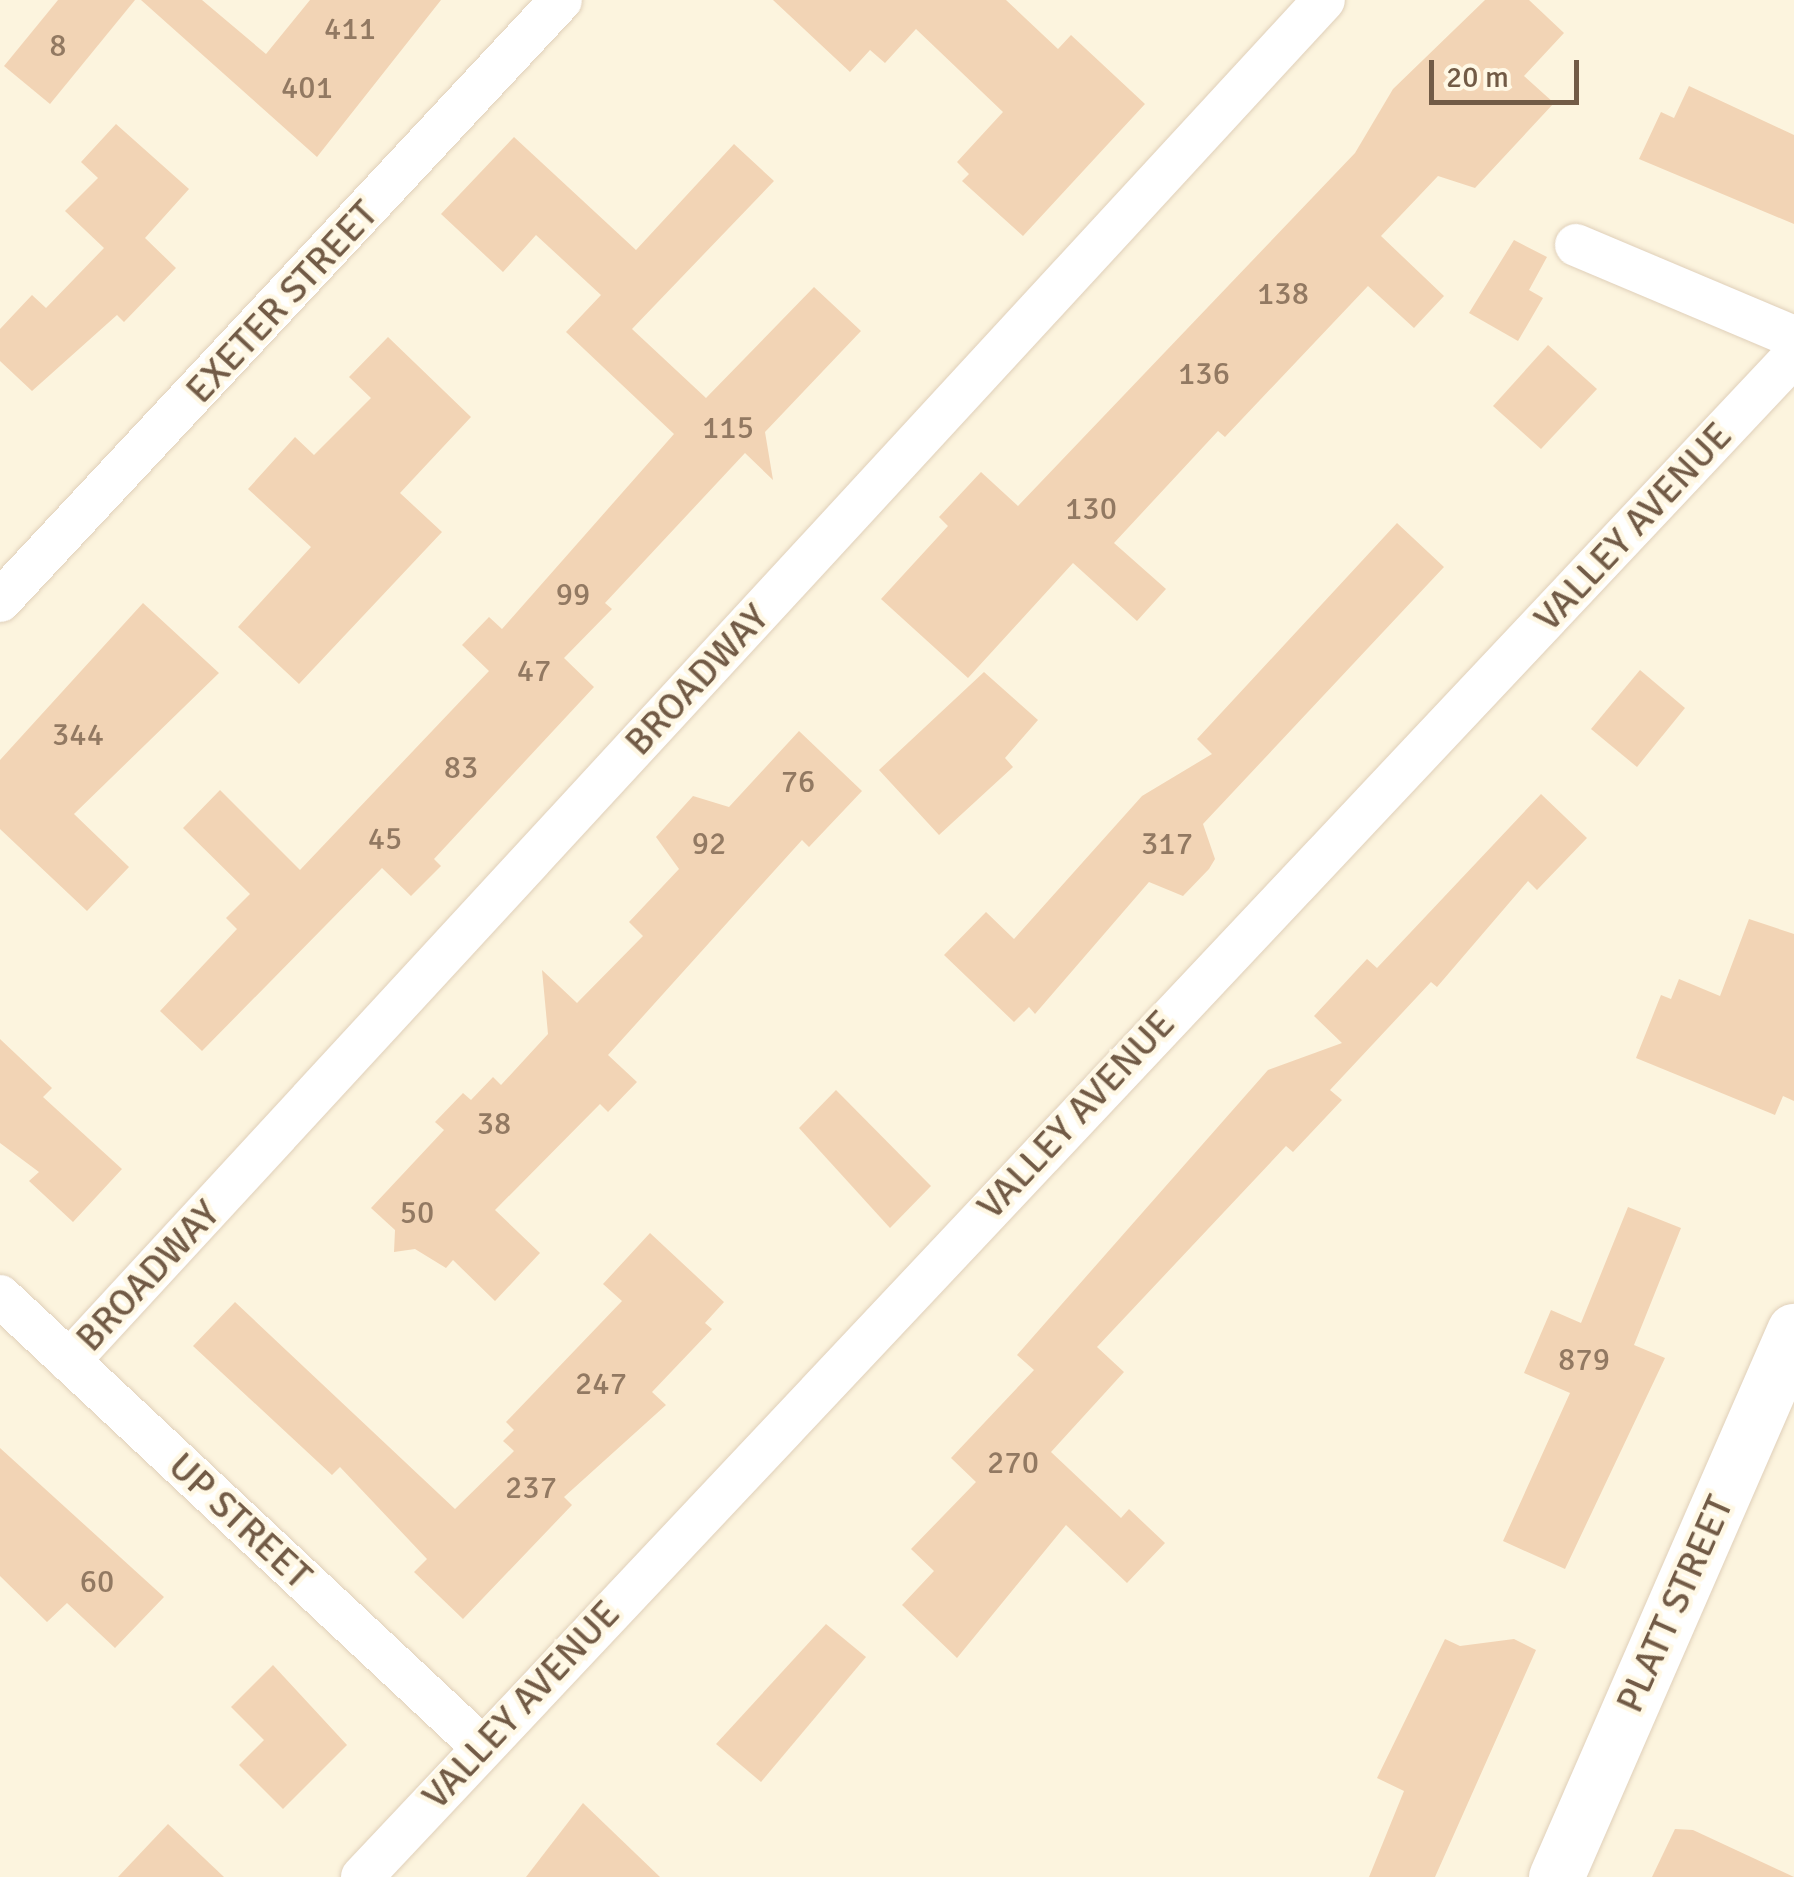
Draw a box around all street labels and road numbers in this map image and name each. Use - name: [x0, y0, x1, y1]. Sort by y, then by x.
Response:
- street label: EXETER STREET: [177, 191, 387, 413]
- street label: VALLEY AVENUE: [1525, 413, 1741, 641]
- street label: BROADWAY: [616, 595, 778, 765]
- street label: VALLEY AVENUE: [968, 1001, 1184, 1229]
- street label: BROADWAY: [67, 1191, 229, 1361]
- street label: UP STREET: [159, 1443, 321, 1599]
- street label: PLATT STREET: [1607, 1489, 1743, 1719]
- street label: VALLEY AVENUE: [413, 1591, 629, 1819]

